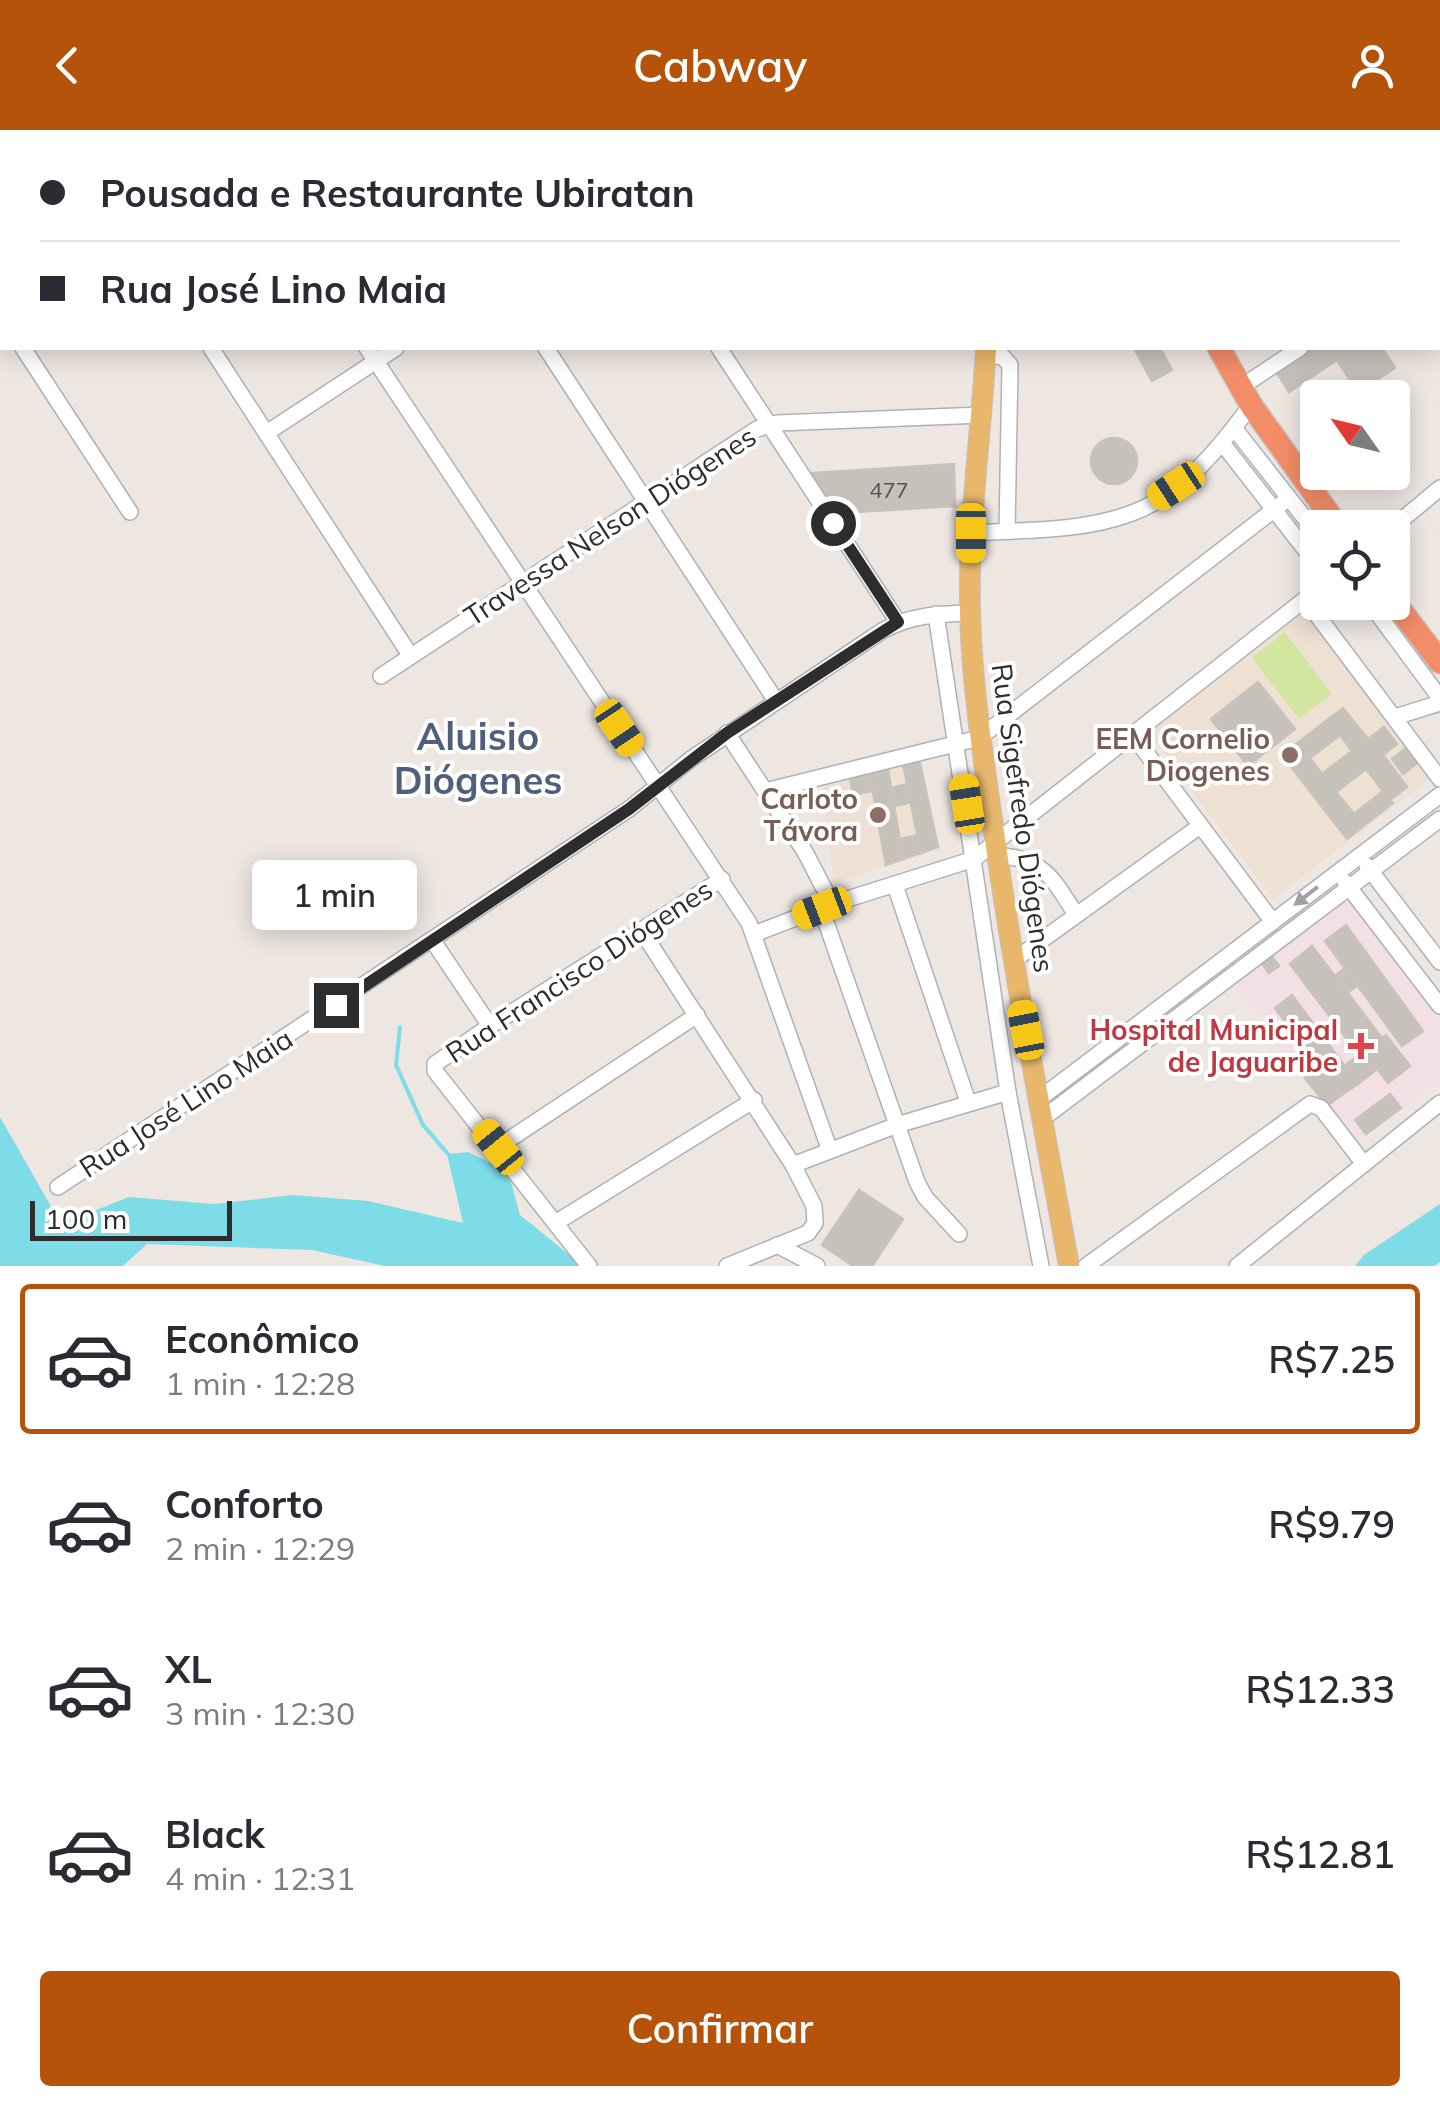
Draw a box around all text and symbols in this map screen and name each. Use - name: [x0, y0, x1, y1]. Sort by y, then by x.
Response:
- text: Cabway: [633, 37, 807, 93]
- icon: back: [40, 38, 95, 93]
- icon: person: [1345, 38, 1400, 93]
- text: Pousada e Restaurante Ubiratan: [100, 169, 695, 217]
- text: Rua José Lino Maia: [100, 265, 447, 313]
- north arrow: [1300, 380, 1410, 490]
- map controls: [1300, 380, 1410, 620]
- street label: Travessa Nelson Diógenes: [457, 418, 762, 633]
- car: [1143, 457, 1209, 515]
- house number: 477: [869, 476, 909, 504]
- route start: [811, 501, 856, 546]
- car: [956, 503, 986, 563]
- button: locate: [1300, 510, 1410, 620]
- street label: Rua Sigefredo Diógenes: [984, 661, 1063, 975]
- car: [590, 695, 648, 761]
- district label: Aluisio Diógenes: [394, 712, 562, 804]
- place label: EEM Cornelio Diogenes: [1095, 721, 1270, 788]
- marker: EEM Cornelio Diogenes: [1279, 744, 1301, 766]
- car: [947, 772, 987, 836]
- place label: Carloto Távora: [760, 781, 858, 848]
- marker: Carloto Távora: [867, 804, 889, 826]
- callout: 1 min: [254, 860, 418, 930]
- street label: Rua Francisco Diógenes: [439, 871, 719, 1070]
- text: 1 min: [293, 875, 376, 915]
- car: [789, 883, 855, 933]
- one-way arrow: [1293, 885, 1319, 906]
- route end: [314, 983, 359, 1028]
- car: [1006, 998, 1046, 1062]
- place label: Hospital Municipal de Jaguaribe: [1089, 1012, 1338, 1079]
- street label: Rua José Lino Maia: [73, 1021, 299, 1185]
- marker: Hospital Municipal de Jaguaribe: [1348, 1033, 1374, 1059]
- car: [467, 1114, 529, 1180]
- scale bar: [30, 1196, 232, 1240]
- text: 100 m: [45, 1201, 127, 1236]
- icon: car: [45, 1314, 135, 1404]
- text: Econômico: [165, 1315, 360, 1363]
- text: R$7.25: [1268, 1335, 1395, 1383]
- text: 1 min · 12:28: [165, 1363, 355, 1403]
- icon: car: [45, 1479, 135, 1569]
- text: Conforto: [165, 1480, 324, 1528]
- text: R$9.79: [1268, 1500, 1395, 1548]
- text: 2 min · 12:29: [165, 1528, 355, 1568]
- icon: car: [45, 1644, 135, 1734]
- text: XL: [165, 1645, 212, 1693]
- text: R$12.33: [1246, 1665, 1395, 1713]
- text: 3 min · 12:30: [165, 1693, 355, 1733]
- icon: car: [45, 1809, 135, 1899]
- text: Black: [165, 1810, 265, 1858]
- text: R$12.81: [1246, 1830, 1395, 1878]
- text: 4 min · 12:31: [165, 1858, 355, 1898]
- button: Confirmar: [40, 1971, 1400, 2086]

